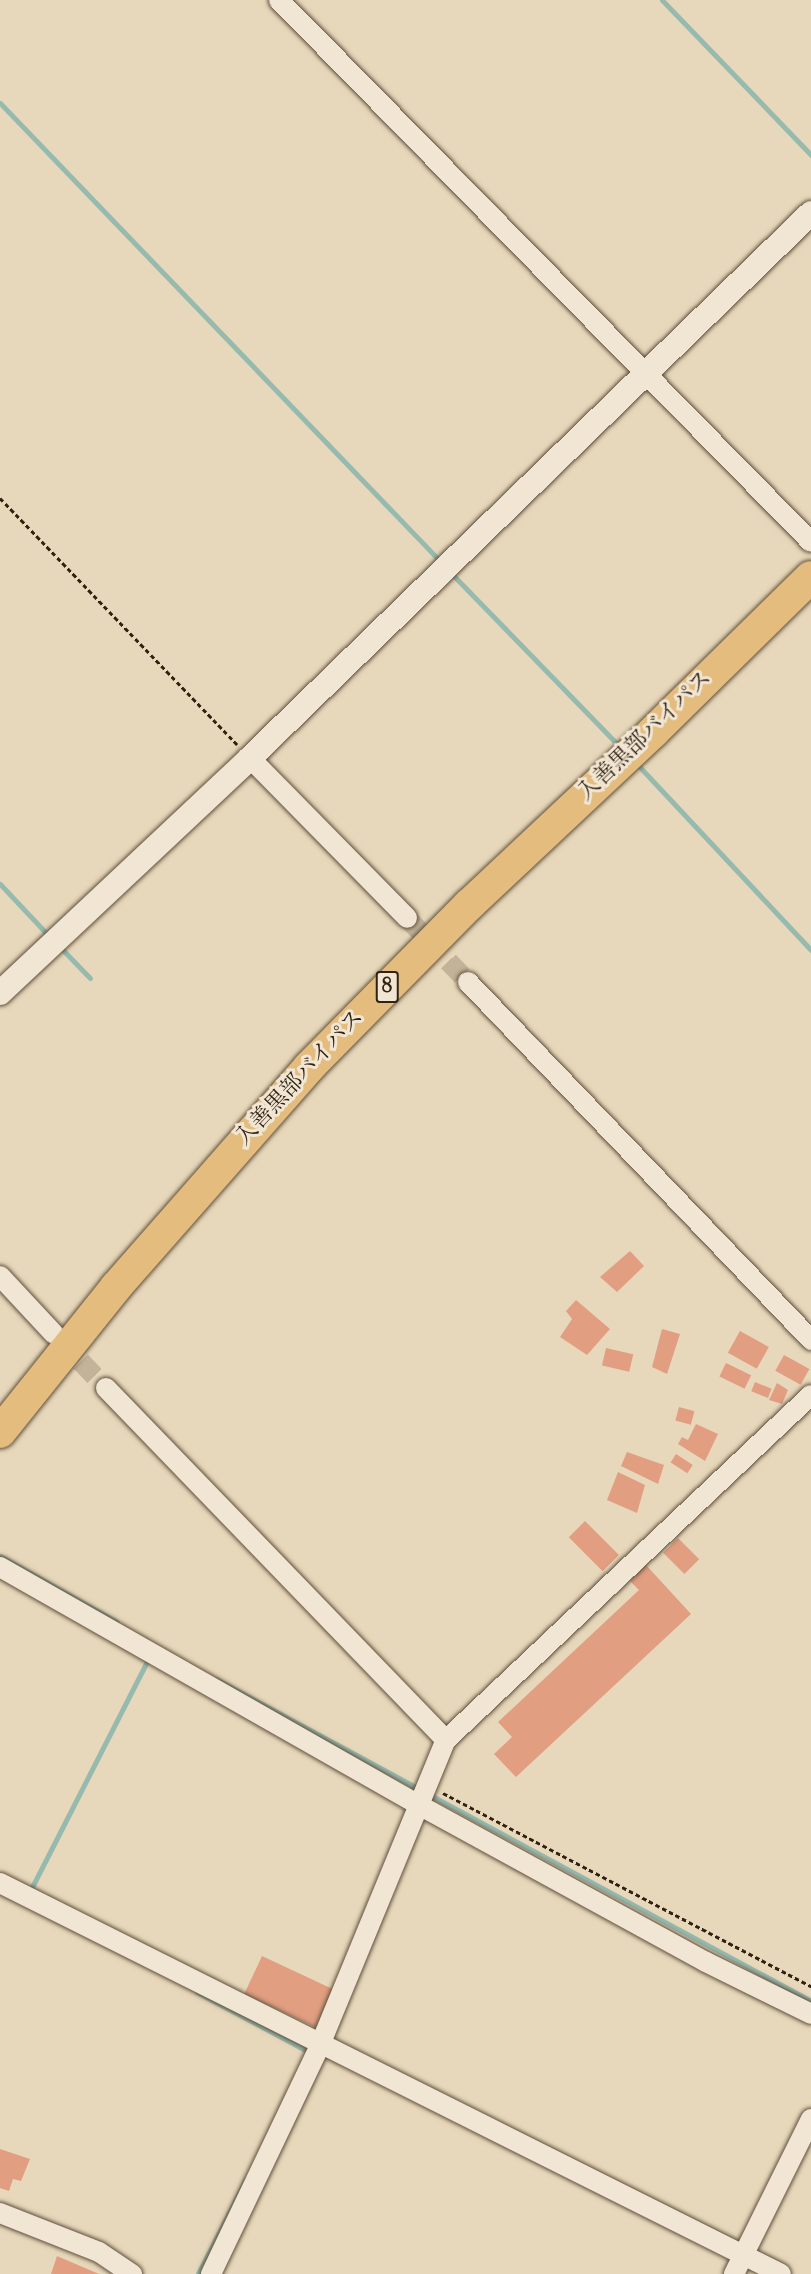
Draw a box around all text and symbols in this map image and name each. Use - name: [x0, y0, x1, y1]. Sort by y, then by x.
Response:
- street label: 入善黒部バイパス: [574, 666, 718, 808]
- road number: 8: [375, 969, 399, 1005]
- street label: 入善黒部バイパス: [231, 1006, 371, 1152]

